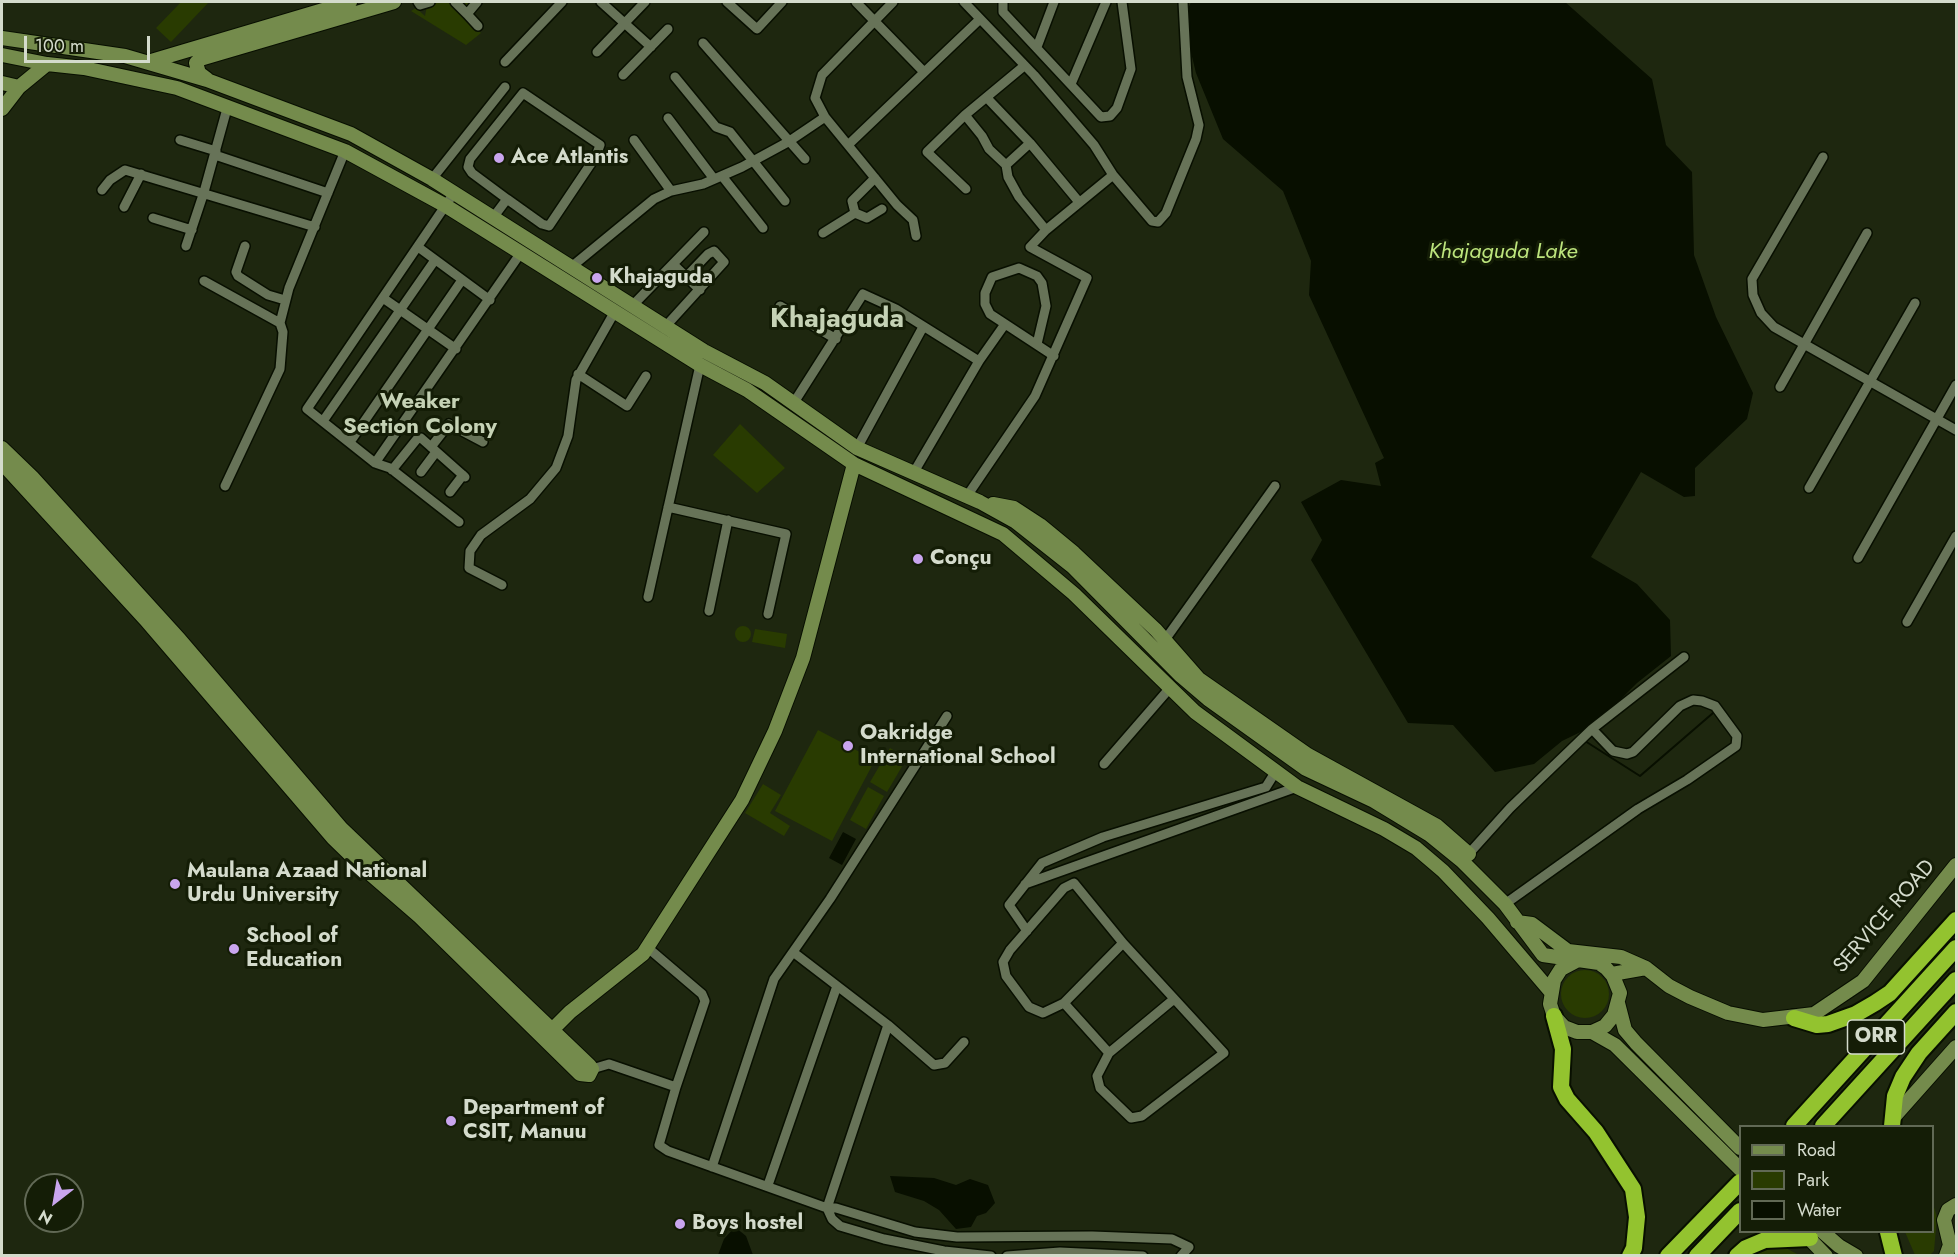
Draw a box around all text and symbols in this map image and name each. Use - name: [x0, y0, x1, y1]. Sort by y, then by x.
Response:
- scale bar: [27, 24, 153, 62]
- text: 100 m: [35, 33, 84, 59]
- place label: Ace Atlantis: [511, 145, 628, 171]
- marker: Ace Atlantis: [492, 151, 506, 165]
- water label: Khajaguda Lake: [1428, 240, 1578, 266]
- place label: Khajaguda: [609, 265, 713, 291]
- marker: Khajaguda: [590, 271, 604, 285]
- district label: Khajaguda: [770, 304, 904, 336]
- district label: Weaker Section Colony: [343, 390, 497, 442]
- place label: Conçu: [930, 546, 992, 572]
- marker: Conçu: [911, 552, 925, 566]
- place label: Oakridge International School: [860, 721, 1056, 771]
- marker: Oakridge International School: [841, 739, 855, 753]
- street label: SERVICE ROAD: [1829, 855, 1941, 979]
- place label: Maulana Azaad National Urdu University: [187, 859, 427, 909]
- marker: Maulana Azaad National Urdu University: [168, 877, 182, 891]
- place label: School of Education: [246, 924, 342, 974]
- marker: School of Education: [227, 942, 241, 956]
- road number: ORR: [1848, 1020, 1904, 1054]
- place label: Department of CSIT, Manuu: [463, 1096, 604, 1146]
- marker: Department of CSIT, Manuu: [444, 1114, 458, 1128]
- legend: [1739, 1125, 1934, 1233]
- text: Road: [1797, 1137, 1836, 1163]
- text: Park: [1797, 1167, 1829, 1193]
- north arrow: [24, 1173, 84, 1233]
- text: Water: [1797, 1197, 1841, 1223]
- text: N: [34, 1204, 57, 1230]
- place label: Boys hostel: [692, 1211, 803, 1237]
- marker: Boys hostel: [673, 1217, 687, 1231]

